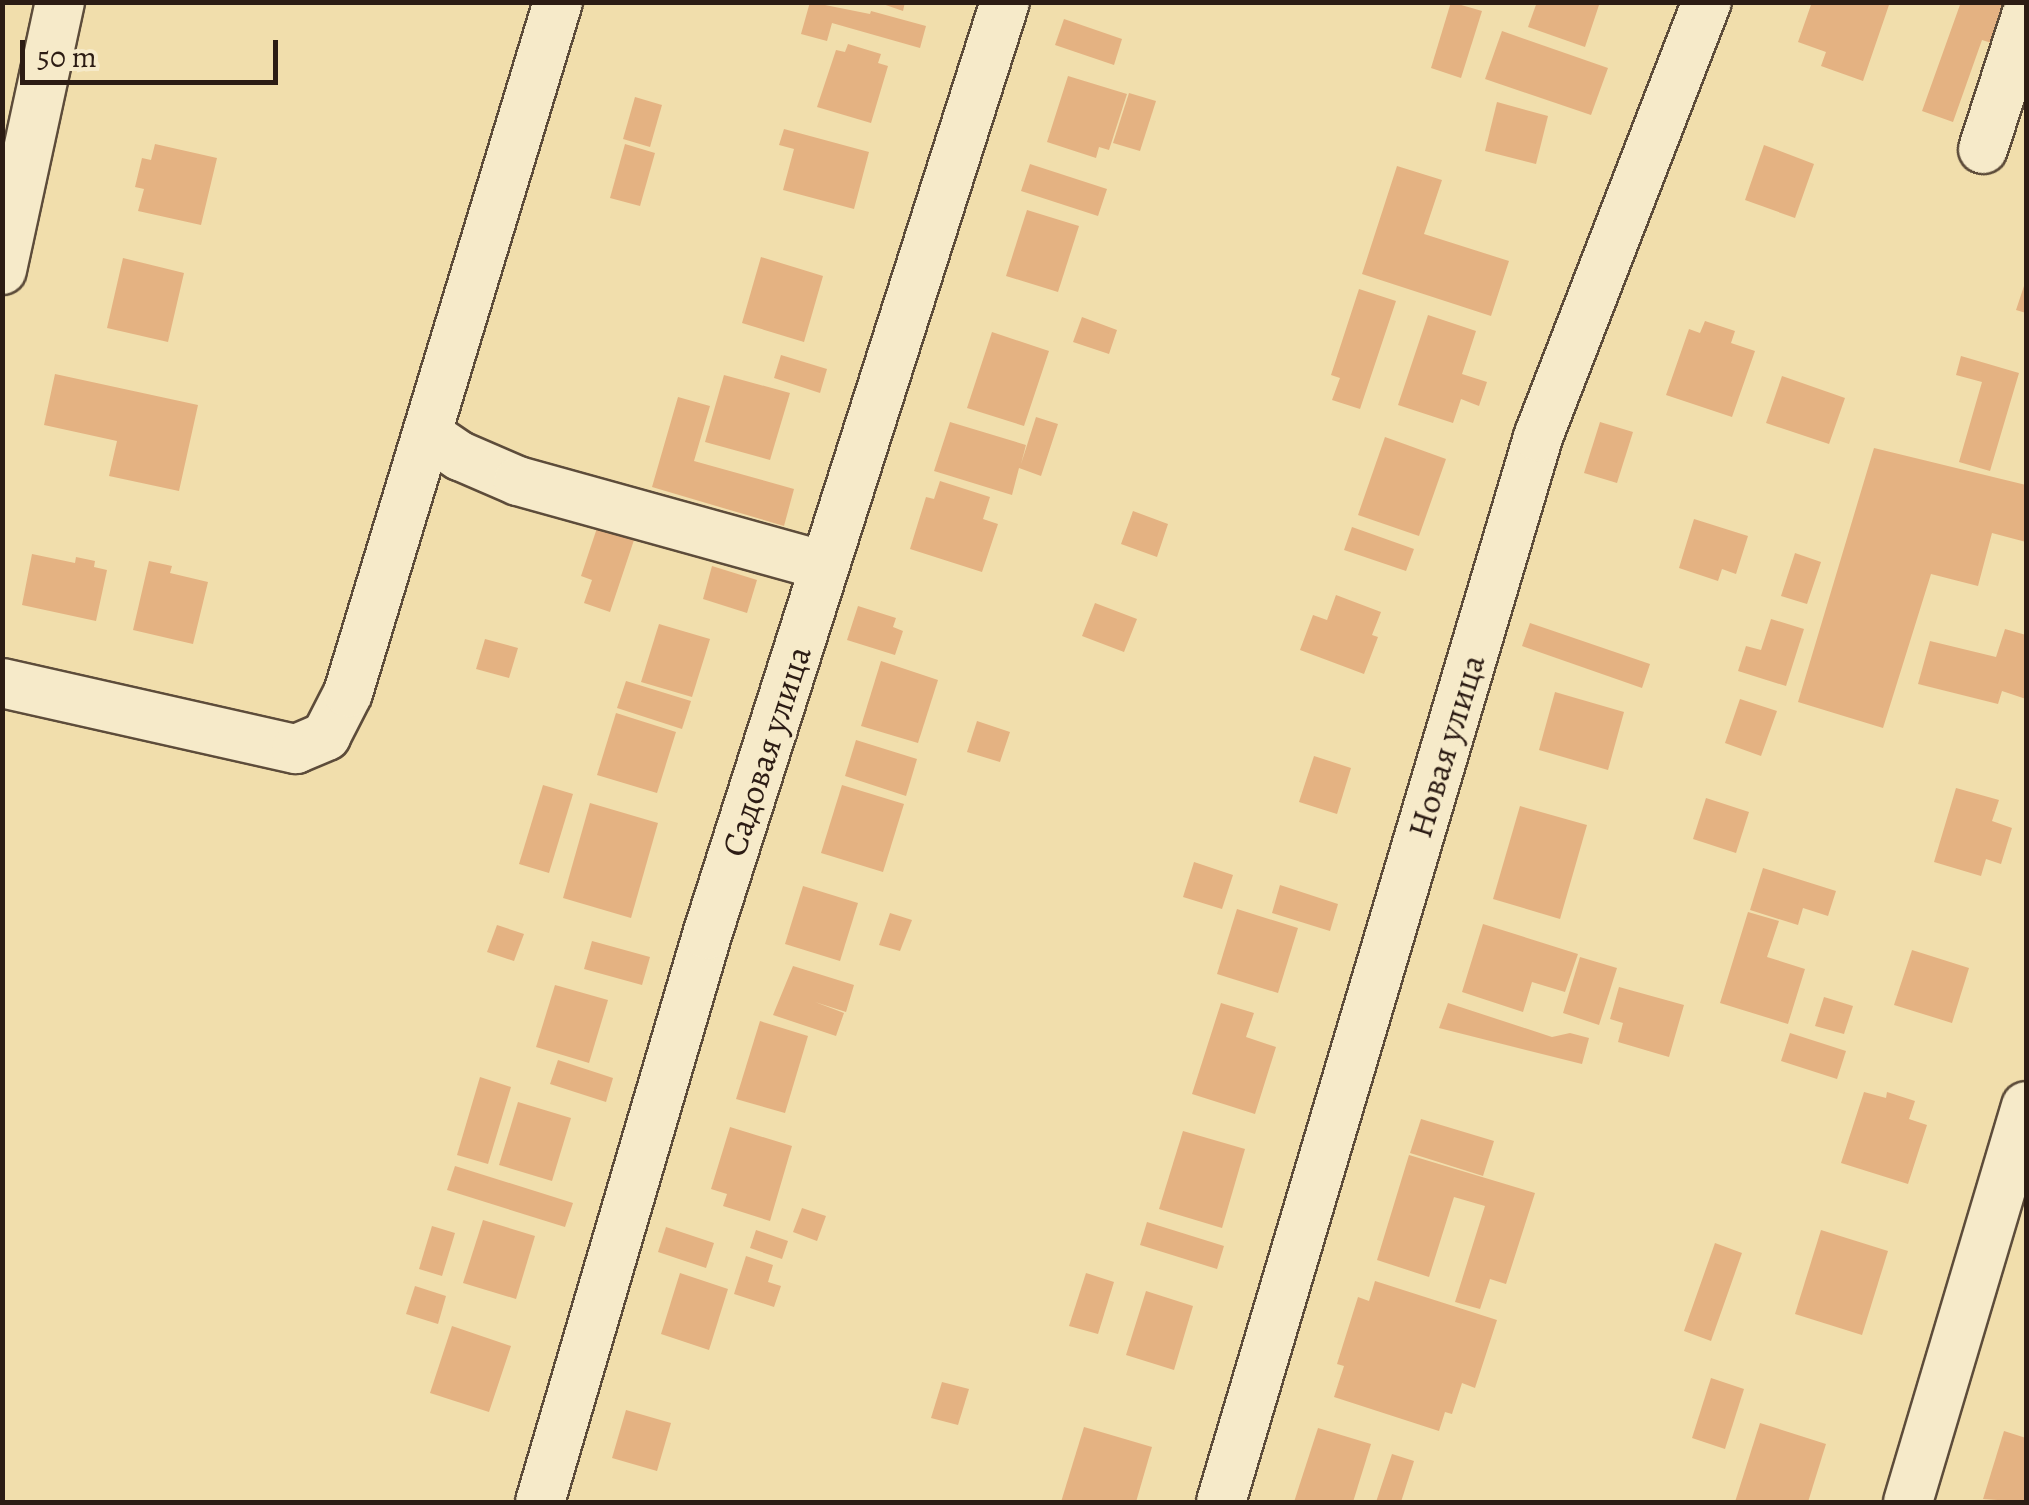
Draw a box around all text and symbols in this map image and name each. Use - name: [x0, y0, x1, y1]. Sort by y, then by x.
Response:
- scale bar: [25, 20, 282, 82]
- text: 50 m: [37, 37, 97, 77]
- street label: Садовая улица: [712, 640, 820, 862]
- street label: Новая улица: [1398, 649, 1494, 843]

